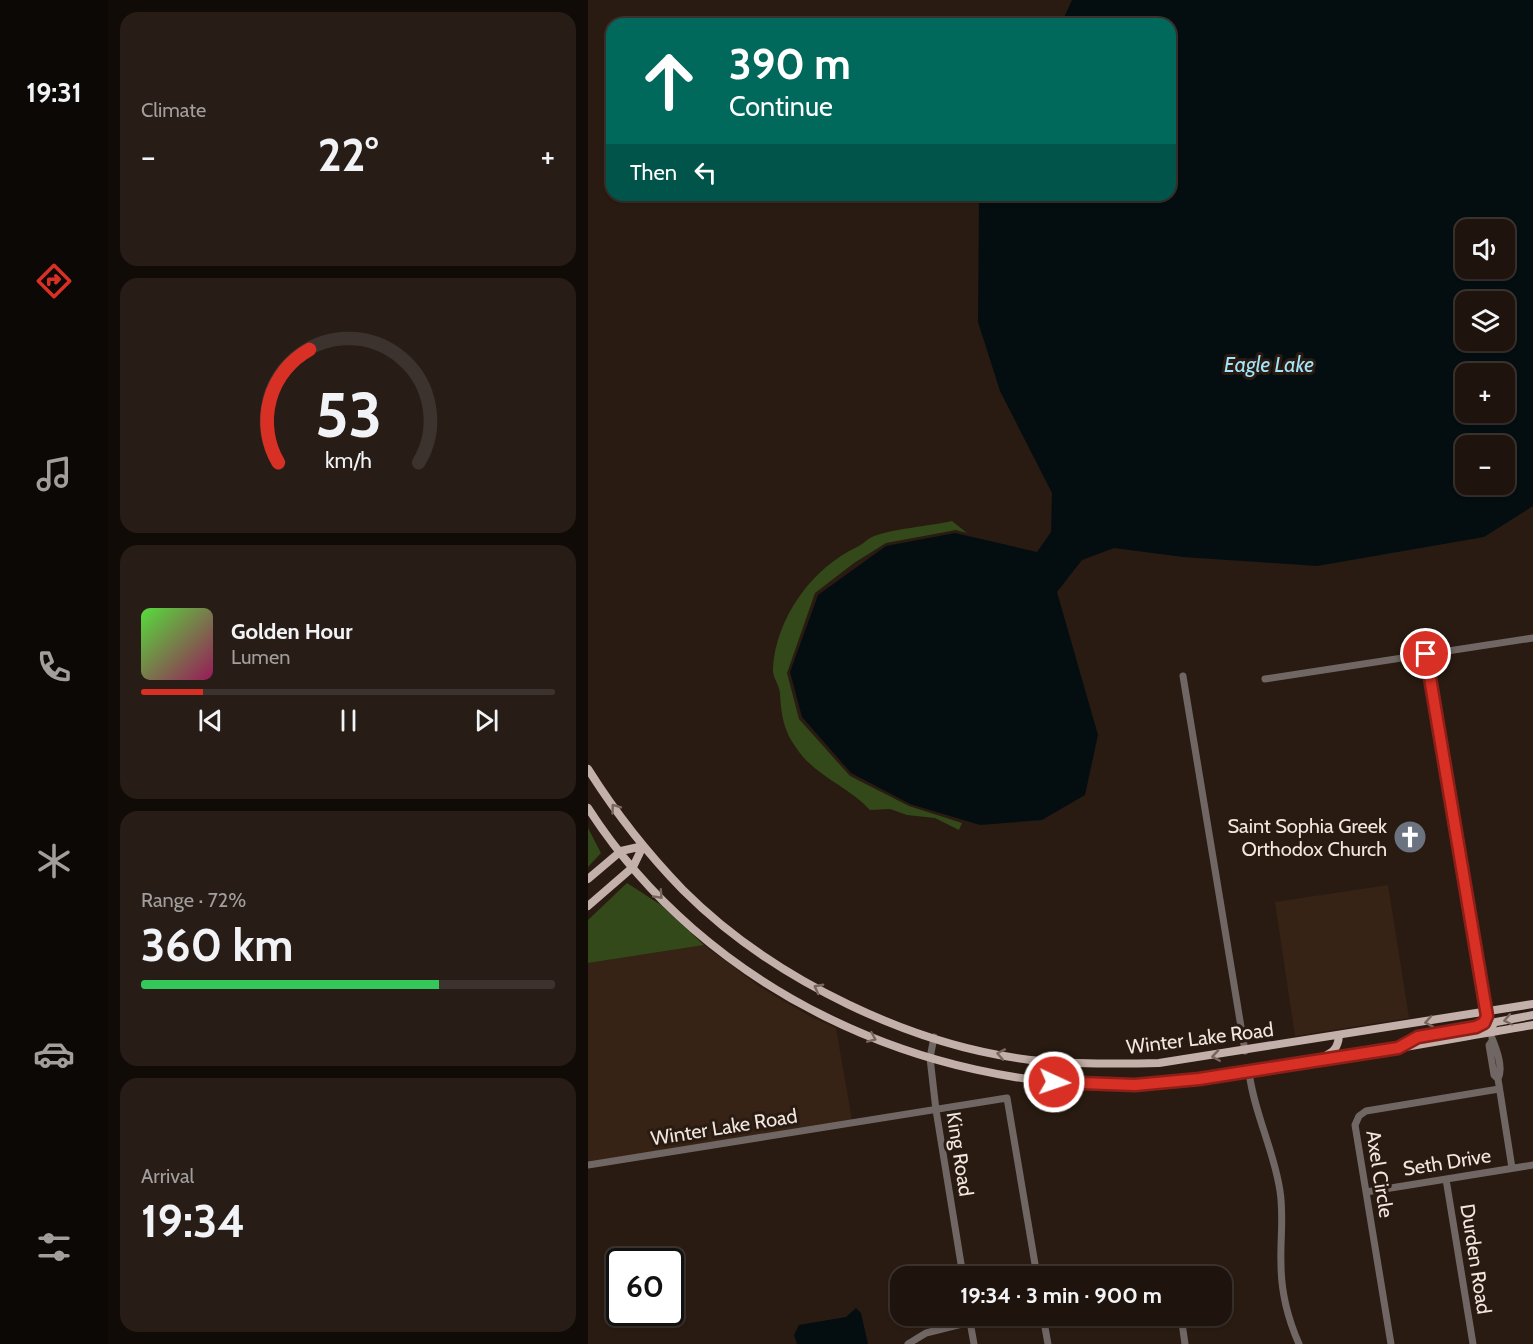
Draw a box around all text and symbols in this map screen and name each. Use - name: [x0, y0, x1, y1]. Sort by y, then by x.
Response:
- text: 390 m: [729, 38, 851, 90]
- icon: ahead: [630, 42, 708, 120]
- text: 19:31: [26, 76, 82, 109]
- text: Continue: [729, 90, 833, 123]
- text: Climate: [141, 98, 206, 122]
- text: 22°: [318, 128, 378, 182]
- text: −: [141, 136, 156, 176]
- text: +: [540, 136, 555, 176]
- icon: left: [689, 156, 722, 189]
- text: Then: [630, 159, 677, 186]
- map controls: [1455, 219, 1515, 495]
- button: sound: [1455, 219, 1515, 279]
- icon: directions: [33, 260, 75, 302]
- button: layers: [1455, 291, 1515, 351]
- water label: Eagle Lake: [1224, 352, 1314, 377]
- button: +: [1455, 363, 1515, 423]
- text: 53: [314, 377, 382, 453]
- button: −: [1455, 435, 1515, 495]
- text: km/h: [325, 447, 371, 473]
- icon: music: [33, 453, 75, 495]
- text: Golden Hour: [231, 618, 352, 645]
- pin: [1400, 628, 1451, 679]
- icon: arrive: [1409, 637, 1442, 670]
- text: Lumen: [231, 645, 290, 669]
- icon: phone: [33, 646, 75, 688]
- icon: previous: [194, 704, 227, 737]
- icon: pause: [332, 704, 365, 737]
- icon: next: [470, 704, 503, 737]
- one-way arrow: [611, 804, 622, 815]
- place label: Saint Sophia Greek Orthodox Church: [1227, 814, 1387, 861]
- church icon: Saint Sophia Greek Orthodox Church: [1392, 819, 1428, 855]
- icon: climate: [33, 840, 75, 882]
- text: Range · 72%: [141, 888, 246, 912]
- one-way arrow: [652, 889, 663, 899]
- text: 360 km: [141, 918, 293, 972]
- one-way arrow: [814, 984, 825, 995]
- one-way arrow: [1504, 1012, 1514, 1025]
- one-way arrow: [1424, 1015, 1434, 1027]
- street label: Winter Lake Road: [1125, 1017, 1275, 1059]
- one-way arrow: [866, 1031, 877, 1043]
- icon: car: [33, 1033, 75, 1075]
- one-way arrow: [996, 1048, 1006, 1061]
- one-way arrow: [1211, 1049, 1220, 1061]
- position arrow: [1022, 1050, 1086, 1114]
- street label: Winter Lake Road: [649, 1104, 799, 1150]
- street label: King Road: [941, 1110, 979, 1198]
- street label: Axel Circle: [1361, 1129, 1399, 1219]
- street label: Seth Drive: [1401, 1143, 1493, 1181]
- text: Arrival: [141, 1164, 194, 1188]
- text: 19:34: [141, 1194, 245, 1248]
- street label: Durden Road: [1455, 1202, 1497, 1316]
- icon: filters: [33, 1226, 75, 1268]
- speed limit sign: 60: [606, 1248, 684, 1326]
- text: 19:34 · 3 min · 900 m: [960, 1282, 1162, 1309]

